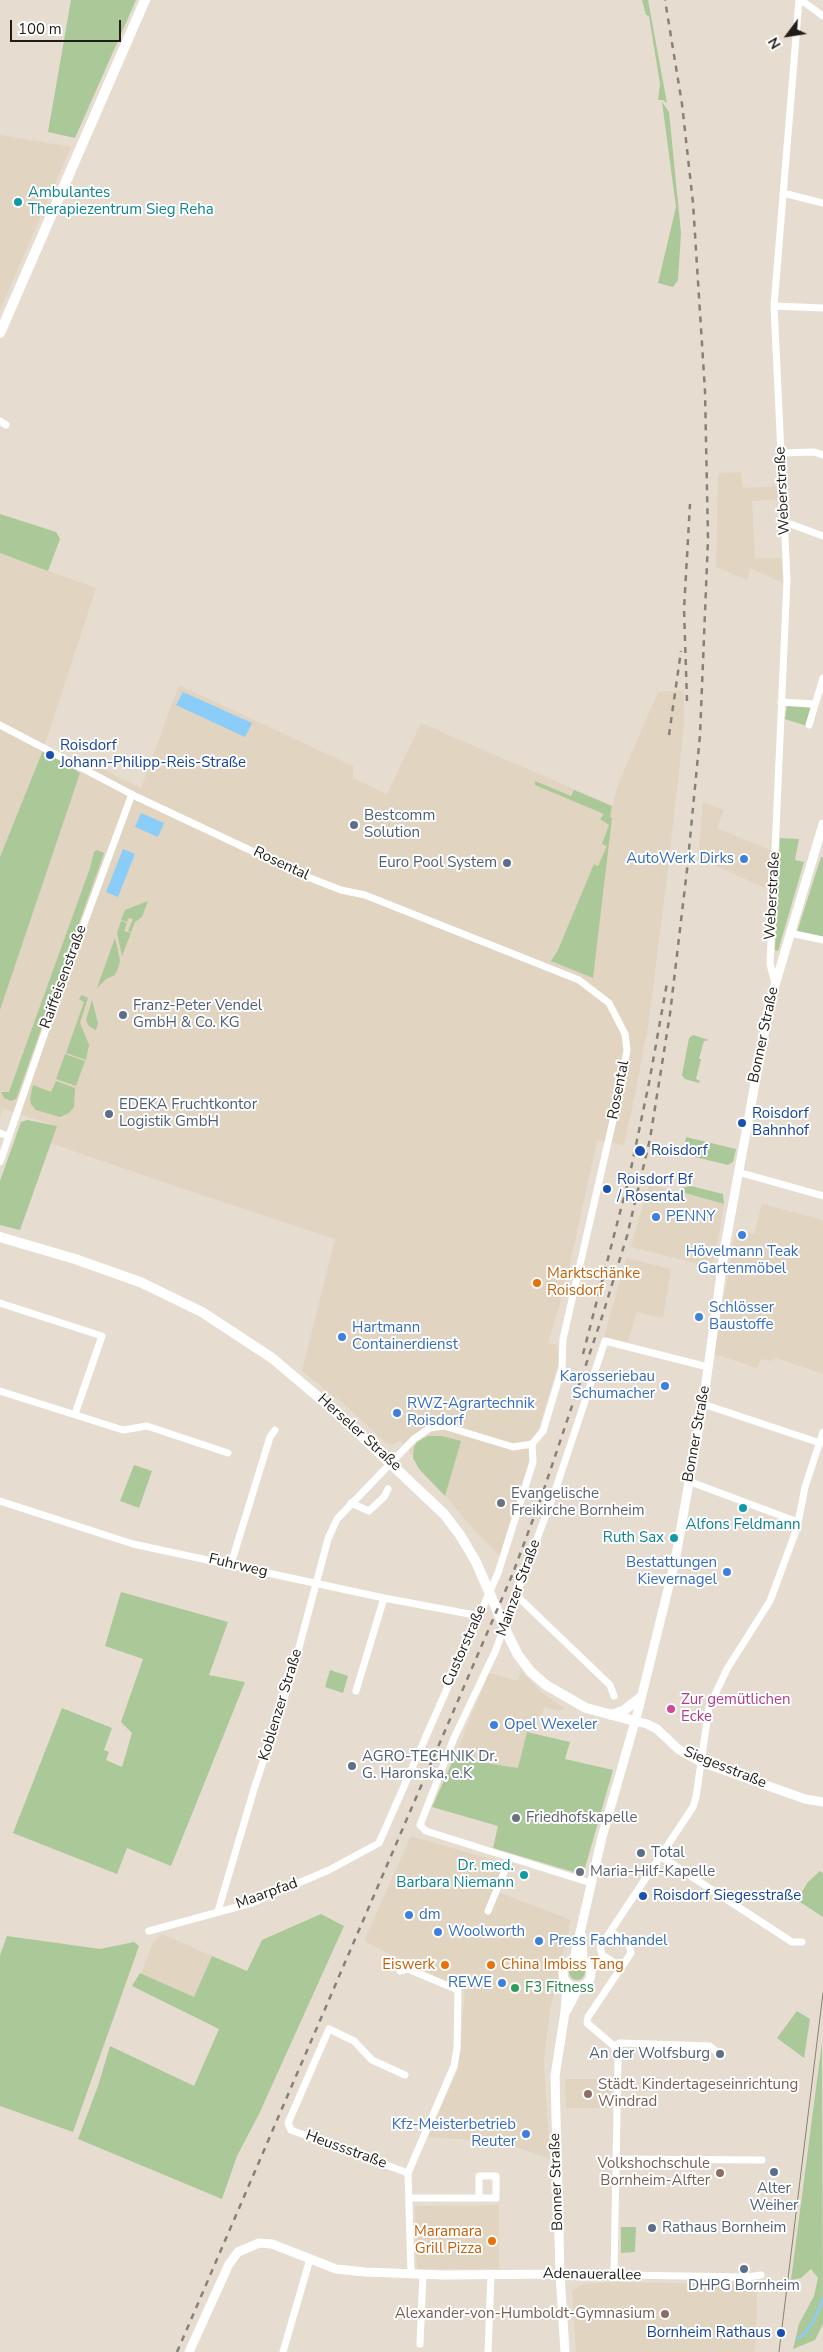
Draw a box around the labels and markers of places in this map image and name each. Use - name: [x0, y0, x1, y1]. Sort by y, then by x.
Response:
- place label: Ambulantes Therapiezentrum Sieg Reha: [28, 184, 214, 219]
- marker: Ambulantes Therapiezentrum Sieg Reha: [12, 196, 24, 208]
- place label: Roisdorf Johann-Philipp-Reis-Straße: [60, 737, 246, 772]
- marker: Roisdorf Johann-Philipp-Reis-Straße: [44, 749, 56, 761]
- place label: Bestcomm Solution: [364, 807, 435, 842]
- marker: Bestcomm Solution: [348, 819, 360, 831]
- place label: AutoWerk Dirks: [626, 850, 734, 868]
- marker: AutoWerk Dirks: [738, 853, 750, 865]
- place label: Euro Pool System: [378, 854, 497, 872]
- marker: Euro Pool System: [501, 857, 513, 869]
- place label: Franz-Peter Vendel GmbH & Co. KG: [133, 997, 262, 1032]
- marker: Franz-Peter Vendel GmbH & Co. KG: [117, 1009, 129, 1021]
- place label: EDEKA Fruchtkontor Logistik GmbH: [119, 1096, 257, 1131]
- place label: Roisdorf Bahnhof: [752, 1105, 809, 1140]
- marker: EDEKA Fruchtkontor Logistik GmbH: [103, 1108, 115, 1120]
- marker: Roisdorf Bahnhof: [736, 1117, 748, 1129]
- place label: Roisdorf: [651, 1142, 708, 1160]
- marker: Roisdorf: [633, 1144, 647, 1158]
- place label: Roisdorf Bf / Rosental: [617, 1171, 693, 1206]
- marker: Roisdorf Bf / Rosental: [601, 1183, 613, 1195]
- place label: PENNY: [666, 1208, 715, 1226]
- marker: PENNY: [650, 1211, 662, 1223]
- marker: Hövelmann Teak Gartenmöbel: [736, 1229, 748, 1241]
- place label: Hövelmann Teak Gartenmöbel: [686, 1243, 798, 1278]
- place label: Marktschänke Roisdorf: [547, 1265, 640, 1300]
- marker: Marktschänke Roisdorf: [531, 1277, 543, 1289]
- place label: Schlösser Baustoffe: [709, 1299, 774, 1334]
- marker: Schlösser Baustoffe: [693, 1311, 705, 1323]
- place label: Hartmann Containerdienst: [352, 1319, 458, 1354]
- marker: Hartmann Containerdienst: [336, 1331, 348, 1343]
- place label: Karosseriebau Schumacher: [560, 1368, 655, 1403]
- marker: Karosseriebau Schumacher: [659, 1380, 671, 1392]
- place label: RWZ-Agrartechnik Roisdorf: [407, 1395, 535, 1430]
- marker: RWZ-Agrartechnik Roisdorf: [391, 1407, 403, 1419]
- place label: Evangelische Freikirche Bornheim: [511, 1485, 645, 1520]
- marker: Evangelische Freikirche Bornheim: [495, 1497, 507, 1509]
- marker: Alfons Feldmann: [737, 1502, 749, 1514]
- place label: Alfons Feldmann: [686, 1516, 800, 1534]
- place label: Ruth Sax: [603, 1529, 664, 1547]
- marker: Ruth Sax: [668, 1532, 680, 1544]
- place label: Bestattungen Kievernagel: [626, 1554, 717, 1589]
- marker: Bestattungen Kievernagel: [721, 1566, 733, 1578]
- place label: Zur gemütlichen Ecke: [681, 1691, 790, 1726]
- marker: Zur gemütlichen Ecke: [665, 1703, 677, 1715]
- place label: Opel Wexeler: [504, 1716, 597, 1734]
- marker: Opel Wexeler: [488, 1719, 500, 1731]
- place label: AGRO-TECHNIK Dr. G. Haronska, e.K: [362, 1748, 498, 1783]
- marker: AGRO-TECHNIK Dr. G. Haronska, e.K: [346, 1760, 358, 1772]
- place label: Friedhofskapelle: [526, 1809, 637, 1827]
- marker: Friedhofskapelle: [510, 1812, 522, 1824]
- place label: Total: [651, 1844, 685, 1862]
- marker: Total: [635, 1847, 647, 1859]
- place label: Dr. med. Barbara Niemann: [396, 1857, 514, 1892]
- place label: Maria-Hilf-Kapelle: [590, 1863, 715, 1881]
- marker: Maria-Hilf-Kapelle: [574, 1866, 586, 1878]
- marker: Dr. med. Barbara Niemann: [518, 1869, 530, 1881]
- place label: Roisdorf Siegesstraße: [653, 1887, 801, 1905]
- marker: Roisdorf Siegesstraße: [637, 1890, 649, 1902]
- place label: dm: [419, 1906, 441, 1924]
- marker: dm: [403, 1909, 415, 1921]
- place label: Woolworth: [448, 1923, 525, 1941]
- marker: Woolworth: [432, 1926, 444, 1938]
- place label: Press Fachhandel: [549, 1932, 667, 1950]
- marker: Press Fachhandel: [533, 1935, 545, 1947]
- place label: Eiswerk: [382, 1956, 435, 1974]
- place label: China Imbiss Tang: [501, 1956, 624, 1974]
- marker: Eiswerk: [439, 1959, 451, 1971]
- marker: China Imbiss Tang: [485, 1959, 497, 1971]
- place label: REWE: [448, 1974, 492, 1992]
- marker: REWE: [496, 1977, 508, 1989]
- place label: F3 Fitness: [525, 1979, 594, 1997]
- marker: F3 Fitness: [509, 1982, 521, 1994]
- place label: An der Wolfsburg: [589, 2045, 710, 2063]
- marker: An der Wolfsburg: [714, 2048, 726, 2060]
- place label: Städt. Kindertageseinrichtung Windrad: [598, 2076, 798, 2111]
- marker: Städt. Kindertageseinrichtung Windrad: [582, 2088, 594, 2100]
- place label: Kfz-Meisterbetrieb Reuter: [392, 2116, 516, 2151]
- marker: Kfz-Meisterbetrieb Reuter: [520, 2128, 532, 2140]
- place label: Volkshochschule Bornheim-Alfter: [597, 2155, 710, 2190]
- marker: Alter Weiher: [768, 2166, 780, 2178]
- marker: Volkshochschule Bornheim-Alfter: [714, 2167, 726, 2179]
- place label: Alter Weiher: [750, 2180, 798, 2215]
- place label: Rathaus Bornheim: [662, 2219, 786, 2237]
- marker: Rathaus Bornheim: [646, 2222, 658, 2234]
- place label: Maramara Grill Pizza: [414, 2223, 482, 2258]
- marker: Maramara Grill Pizza: [486, 2235, 498, 2247]
- marker: DHPG Bornheim: [738, 2263, 750, 2275]
- place label: DHPG Bornheim: [688, 2277, 800, 2295]
- place label: Alexander-von-Humboldt-Gymnasium: [395, 2305, 655, 2323]
- marker: Alexander-von-Humboldt-Gymnasium: [659, 2308, 671, 2320]
- place label: Bornheim Rathaus: [647, 2324, 771, 2342]
- marker: Bornheim Rathaus: [775, 2327, 787, 2339]

